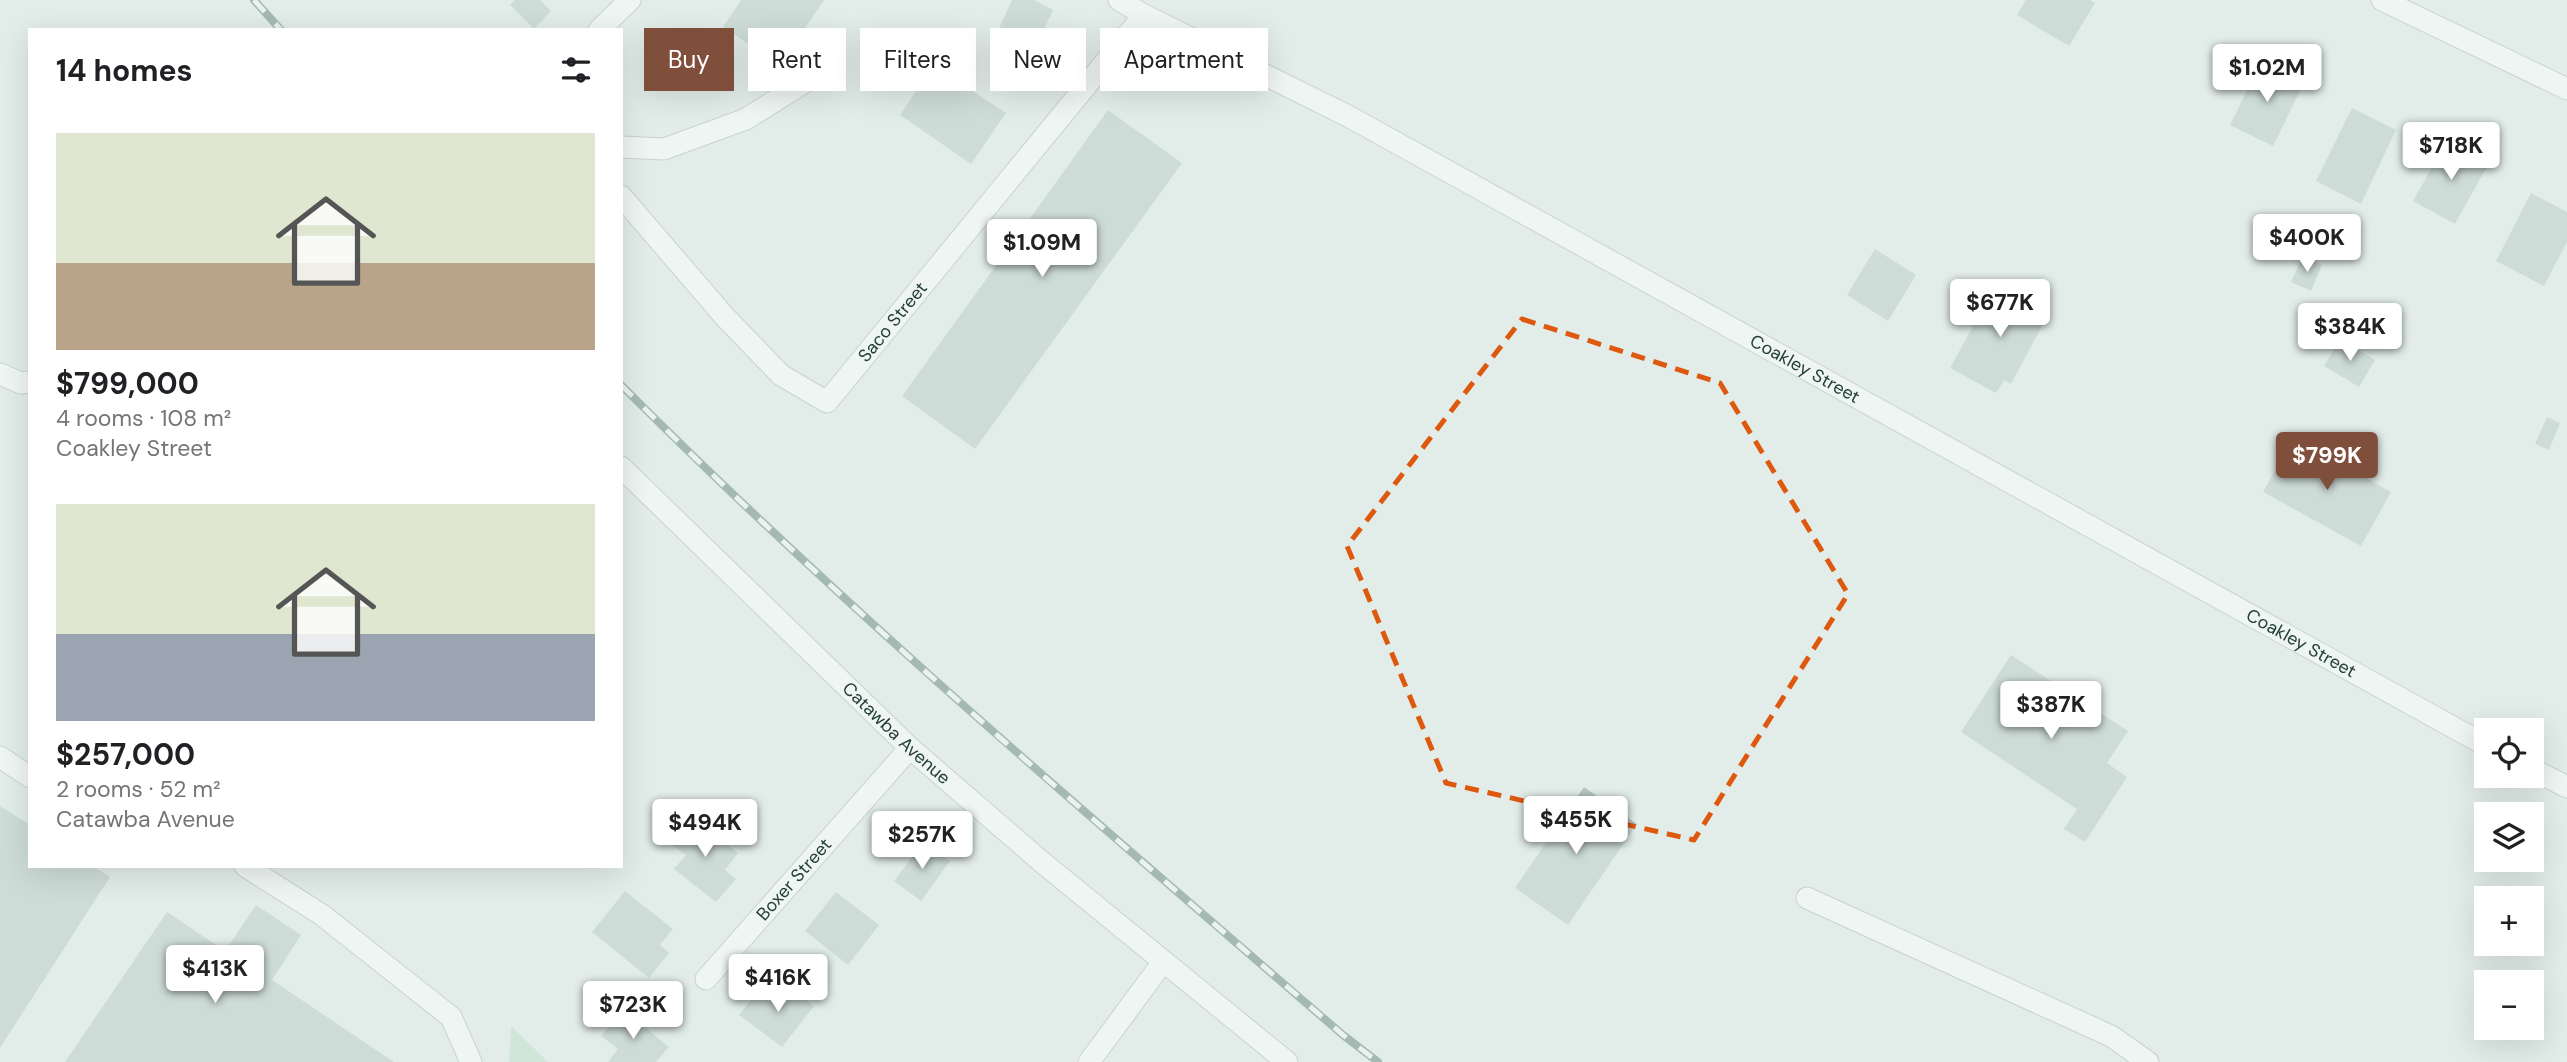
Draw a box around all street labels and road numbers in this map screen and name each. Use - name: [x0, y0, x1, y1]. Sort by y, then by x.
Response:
- street label: Saco Street: [853, 277, 933, 367]
- street label: Coakley Street: [1746, 329, 1864, 409]
- street label: Coakley Street: [2242, 603, 2360, 683]
- street label: Catawba Avenue: [837, 677, 956, 790]
- street label: Boxer Street: [751, 833, 837, 926]

